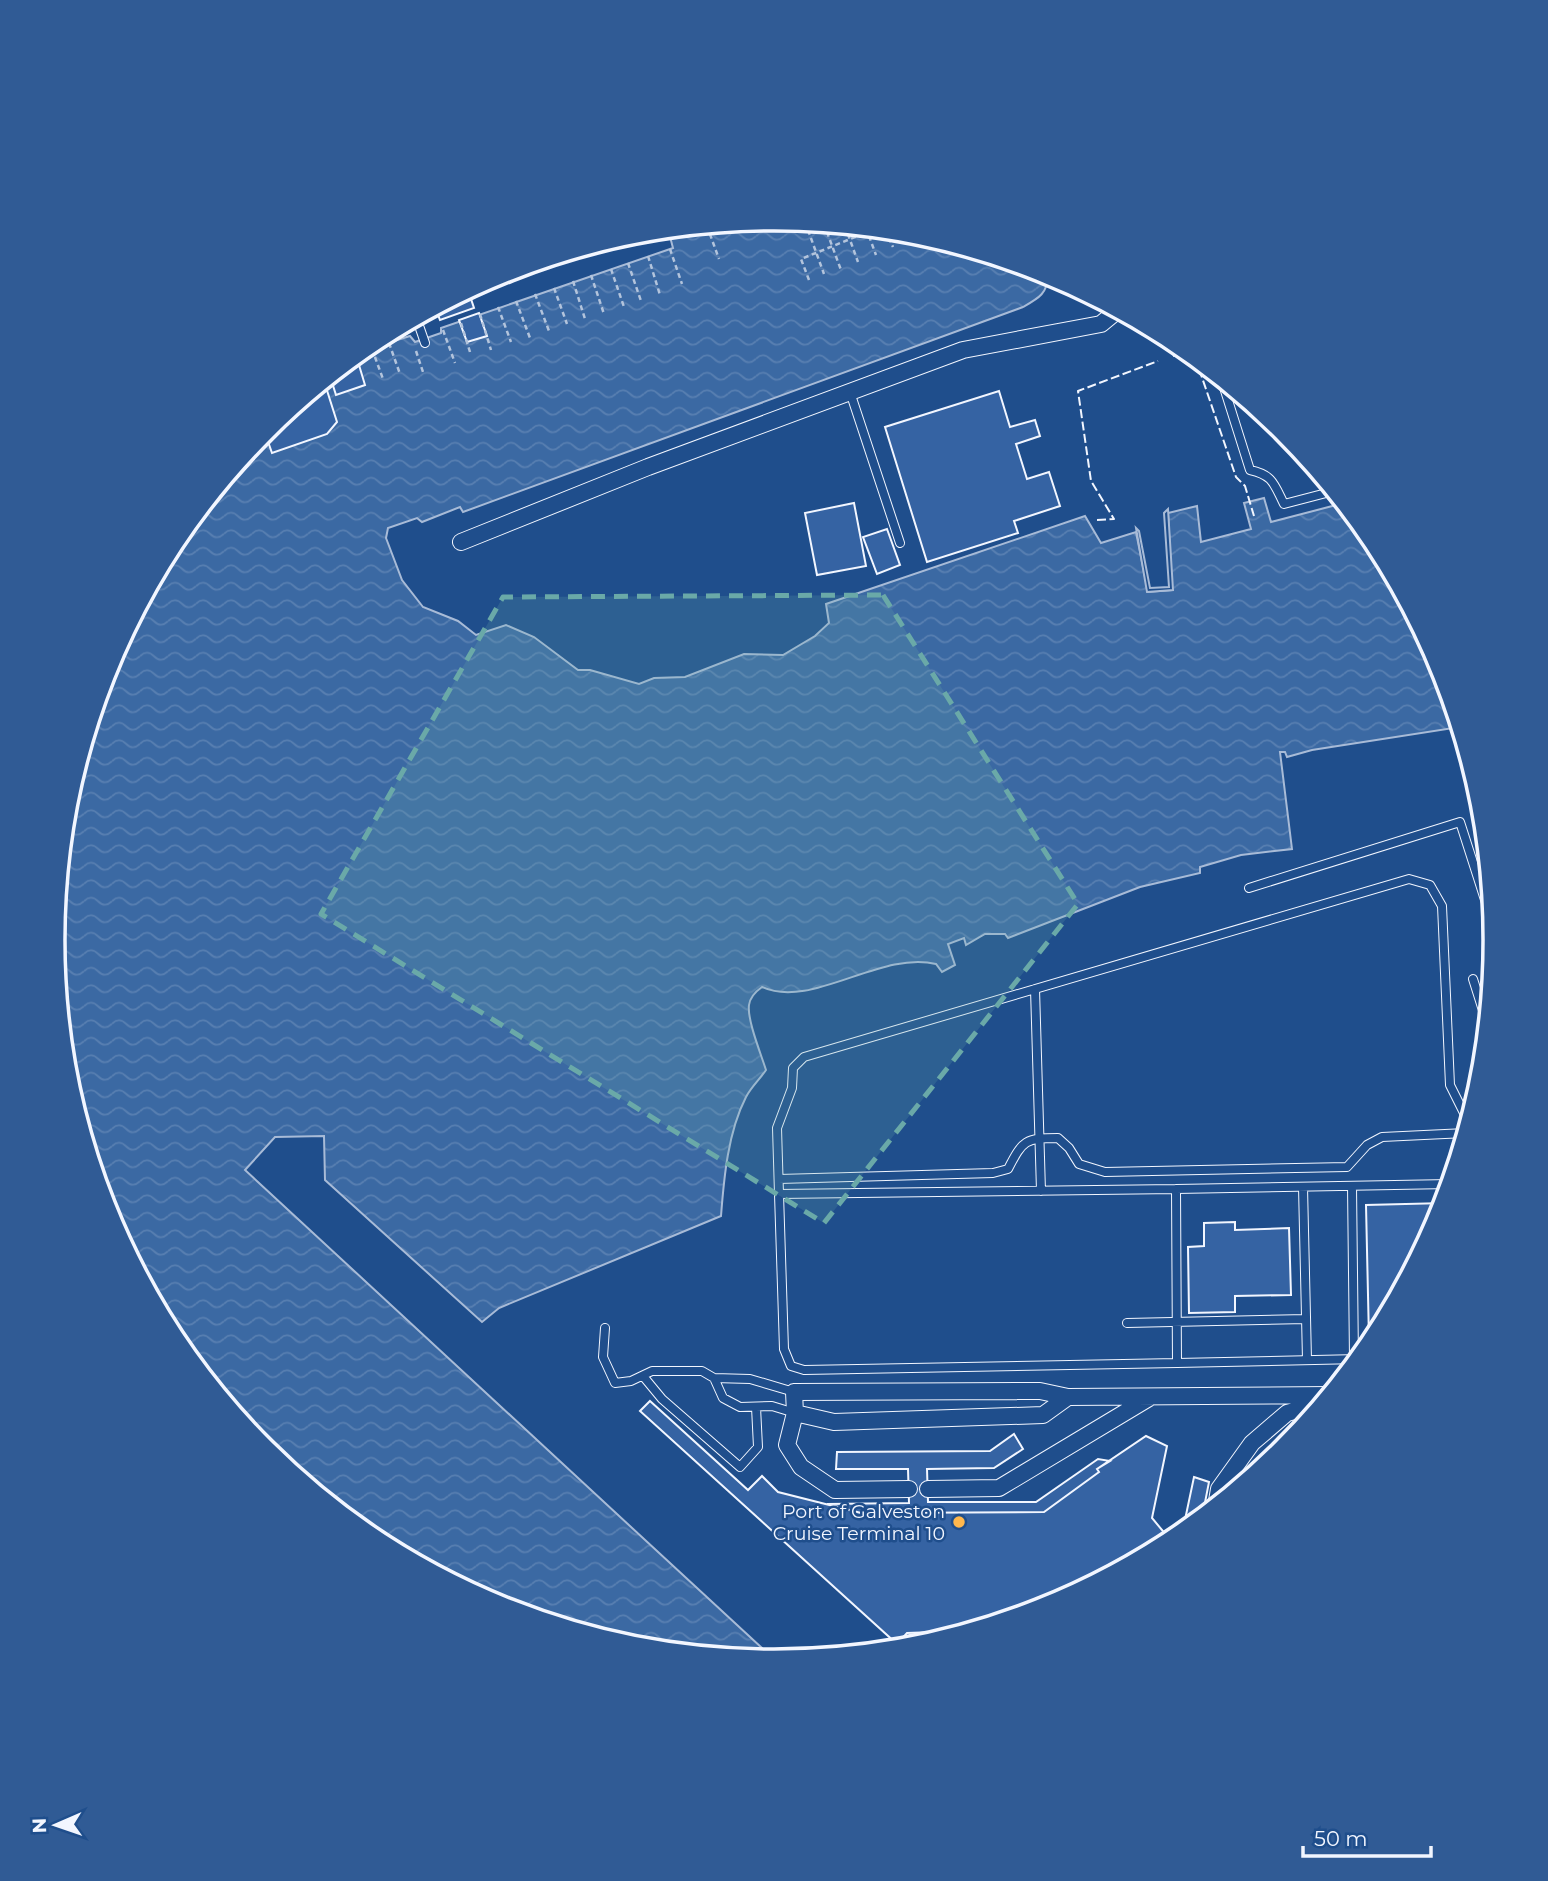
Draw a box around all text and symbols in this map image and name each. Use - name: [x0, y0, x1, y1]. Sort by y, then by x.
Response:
- place label: Port of Galveston Cruise Terminal 10: [773, 1500, 945, 1545]
- marker: Port of Galveston Cruise Terminal 10: [951, 1514, 967, 1530]
- north arrow: [21, 1790, 91, 1860]
- scale bar: [1303, 1814, 1431, 1858]
- text: N: [28, 1817, 51, 1834]
- text: 50 m: [1314, 1826, 1368, 1851]

